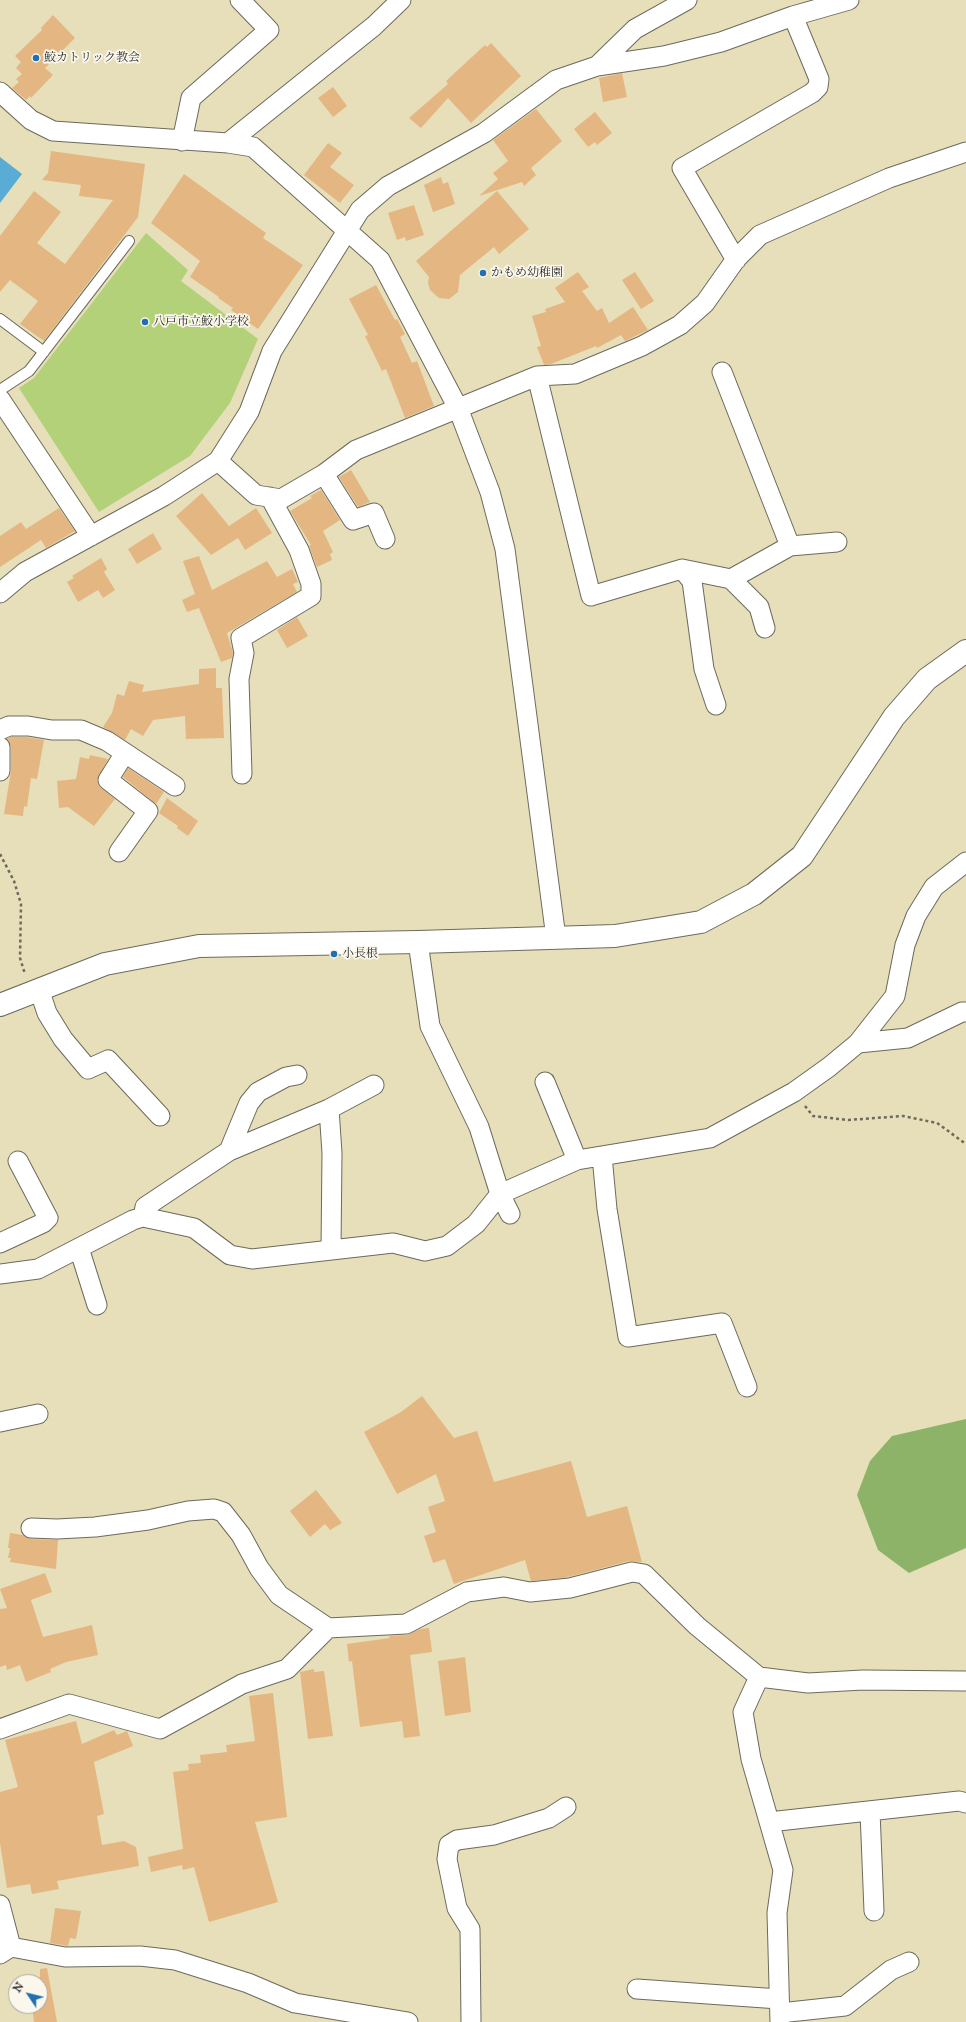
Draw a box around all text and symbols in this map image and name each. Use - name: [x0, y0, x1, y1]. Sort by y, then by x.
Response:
- place label: 鮫カトリック教会: [44, 51, 140, 65]
- marker: 鮫カトリック教会: [31, 53, 41, 63]
- place label: かもめ幼稚園: [491, 266, 563, 280]
- marker: かもめ幼稚園: [478, 268, 488, 278]
- place label: 八戸市立鮫小学校: [153, 315, 249, 329]
- marker: 八戸市立鮫小学校: [140, 317, 150, 327]
- place label: 小長根: [342, 947, 378, 961]
- marker: 小長根: [329, 949, 339, 959]
- north arrow: [8, 1974, 48, 2014]
- text: N: [11, 1980, 27, 1995]

